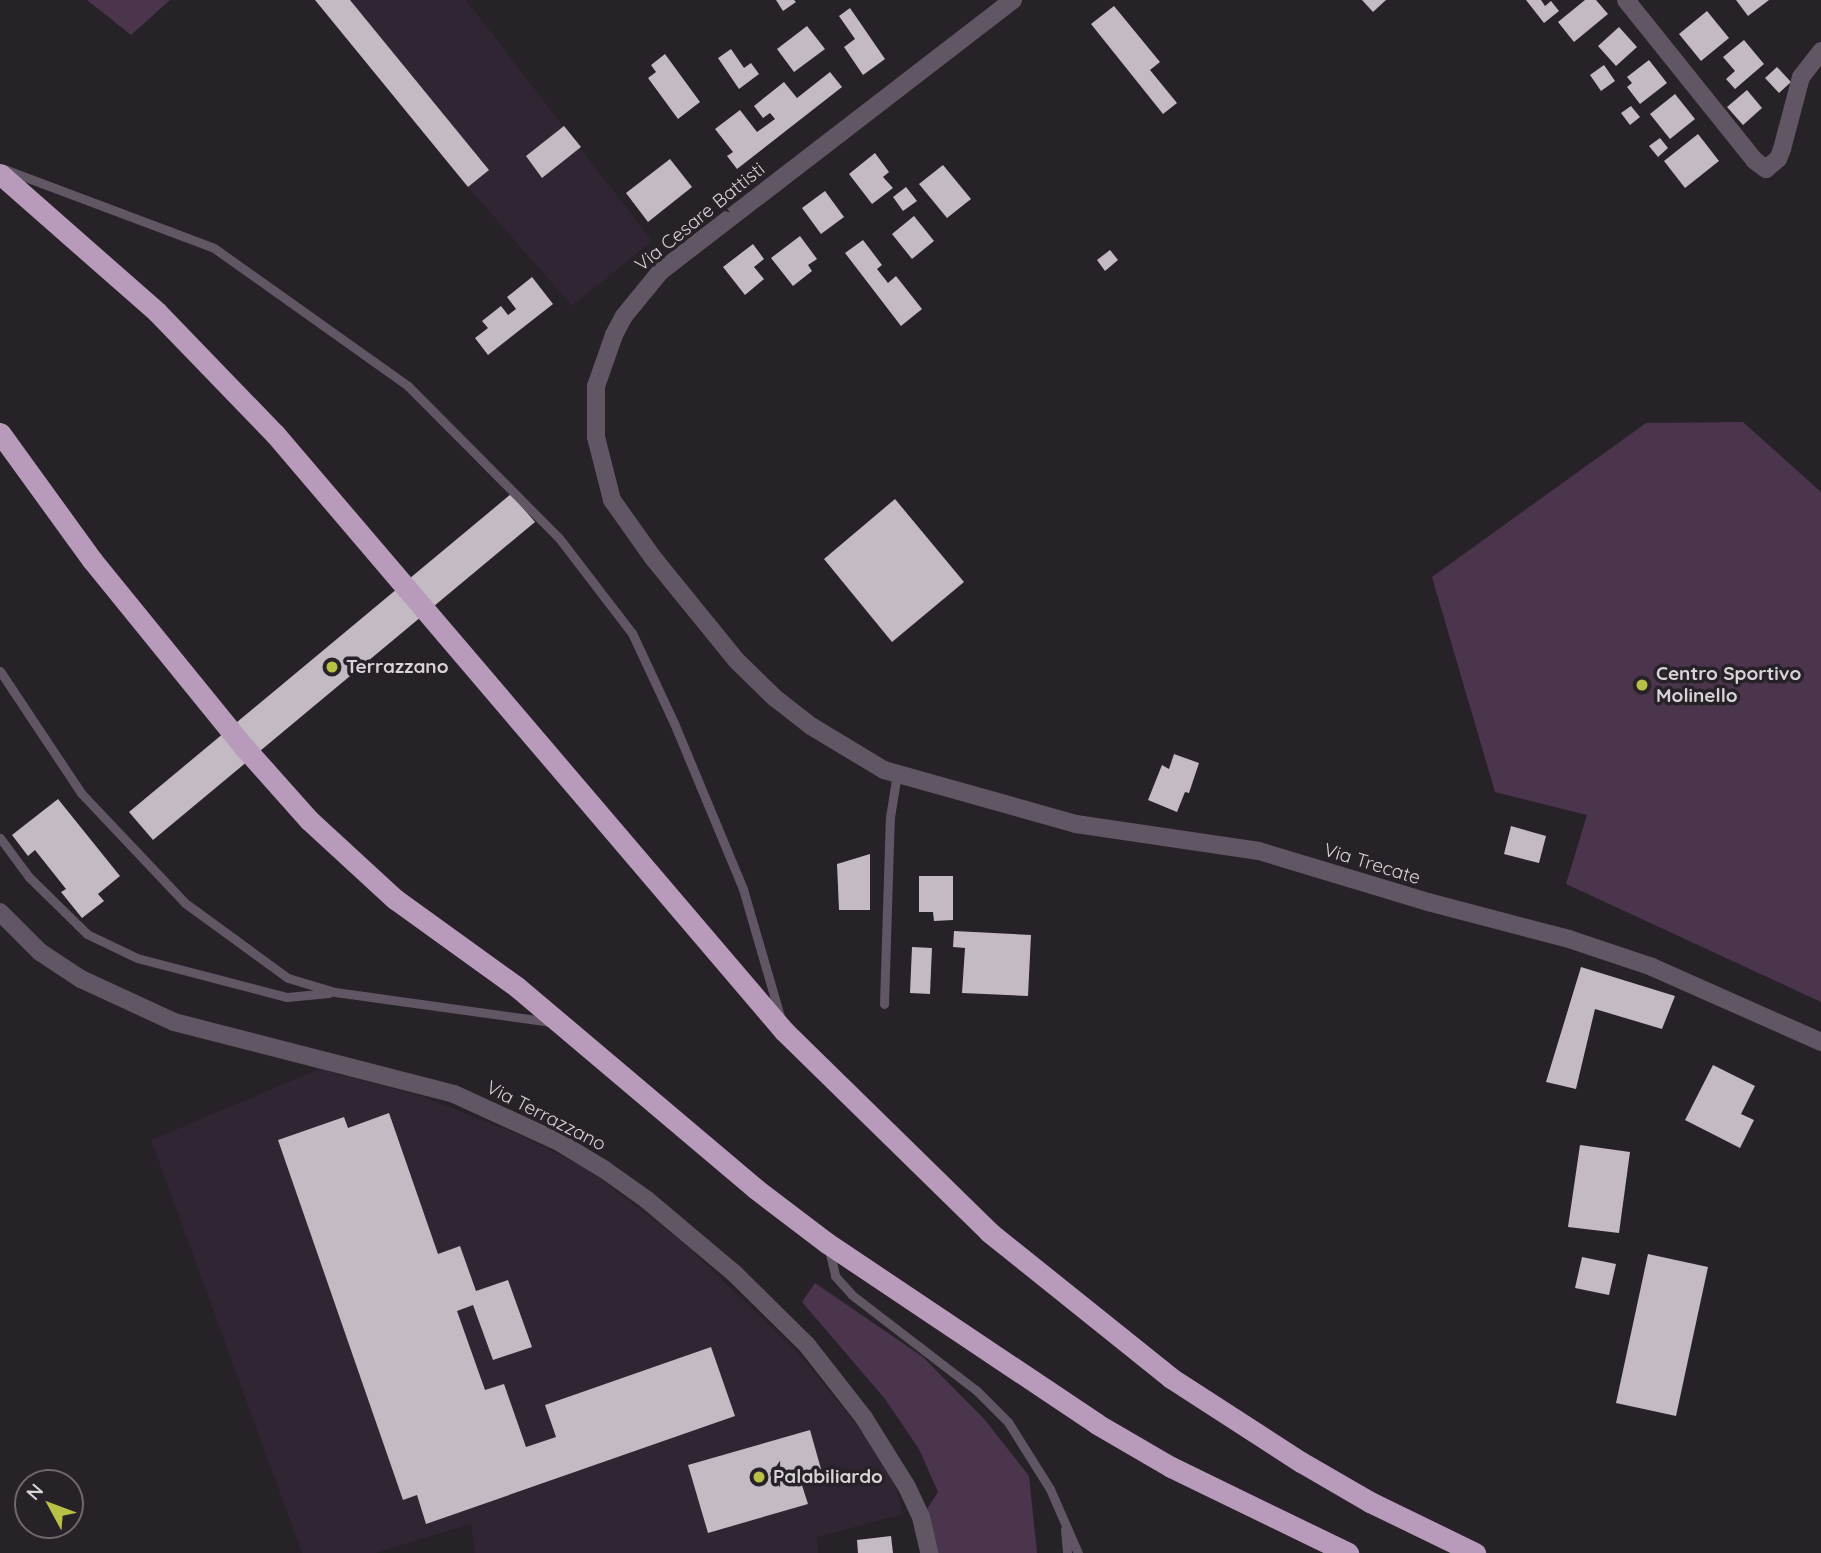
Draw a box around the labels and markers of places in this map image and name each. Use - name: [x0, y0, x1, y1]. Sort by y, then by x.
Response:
- place label: Terrazzano: [346, 656, 449, 678]
- marker: Terrazzano: [324, 659, 340, 675]
- place label: Centro Sportivo Molinello: [1656, 663, 1801, 707]
- marker: Centro Sportivo Molinello: [1634, 677, 1650, 693]
- place label: Palabiliardo: [773, 1466, 883, 1488]
- marker: Palabiliardo: [751, 1469, 767, 1485]

